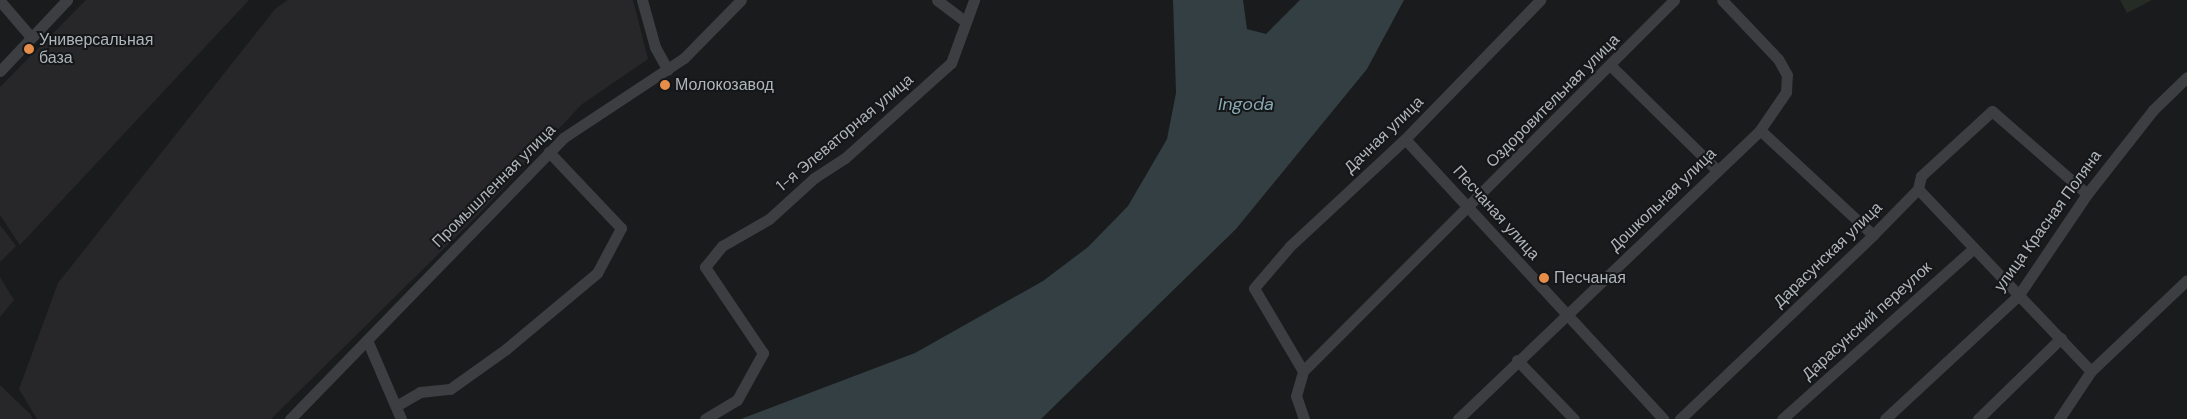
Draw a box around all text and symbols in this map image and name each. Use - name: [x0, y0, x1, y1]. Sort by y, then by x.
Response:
- place label: Универсальная база: [39, 30, 153, 68]
- street label: Оздоровительная улица: [1482, 30, 1624, 172]
- marker: Универсальная база: [23, 43, 35, 55]
- street label: 1-я Элеваторная улица: [773, 70, 917, 196]
- place label: Молокозавод: [675, 75, 774, 95]
- marker: Молокозавод: [659, 79, 671, 91]
- water label: Ingoda: [1218, 93, 1274, 115]
- street label: Дачная улица: [1341, 93, 1427, 177]
- street label: Промышленная улица: [428, 120, 560, 252]
- street label: Дошкольная улица: [1606, 144, 1720, 256]
- street label: улица Красная Поляна: [1990, 147, 2106, 295]
- street label: Песчаная улица: [1449, 162, 1543, 264]
- street label: Дарасунская улица: [1770, 198, 1886, 312]
- street label: Дарасунский переулок: [1798, 258, 1936, 384]
- place label: Песчаная: [1554, 268, 1626, 288]
- marker: Песчаная: [1538, 272, 1550, 284]

